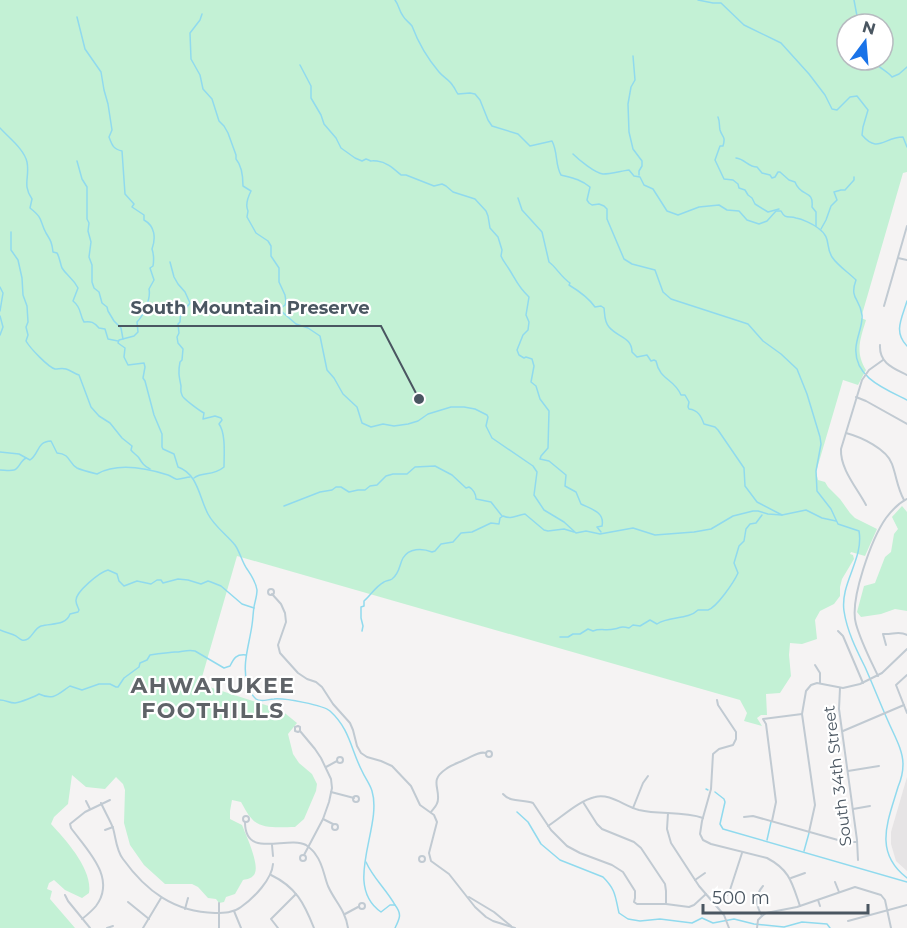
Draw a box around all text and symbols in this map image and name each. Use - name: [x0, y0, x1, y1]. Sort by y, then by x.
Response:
- north arrow: [835, 12, 895, 72]
- text: N: [860, 17, 878, 39]
- callout: South Mountain Preserve: [118, 290, 381, 326]
- text: South Mountain Preserve: [130, 297, 370, 319]
- district label: AHWATUKEE FOOTHILLS: [129, 672, 296, 724]
- street label: South 34th Street: [819, 704, 856, 847]
- scale bar: [703, 877, 868, 915]
- text: 500 m: [712, 887, 770, 909]

